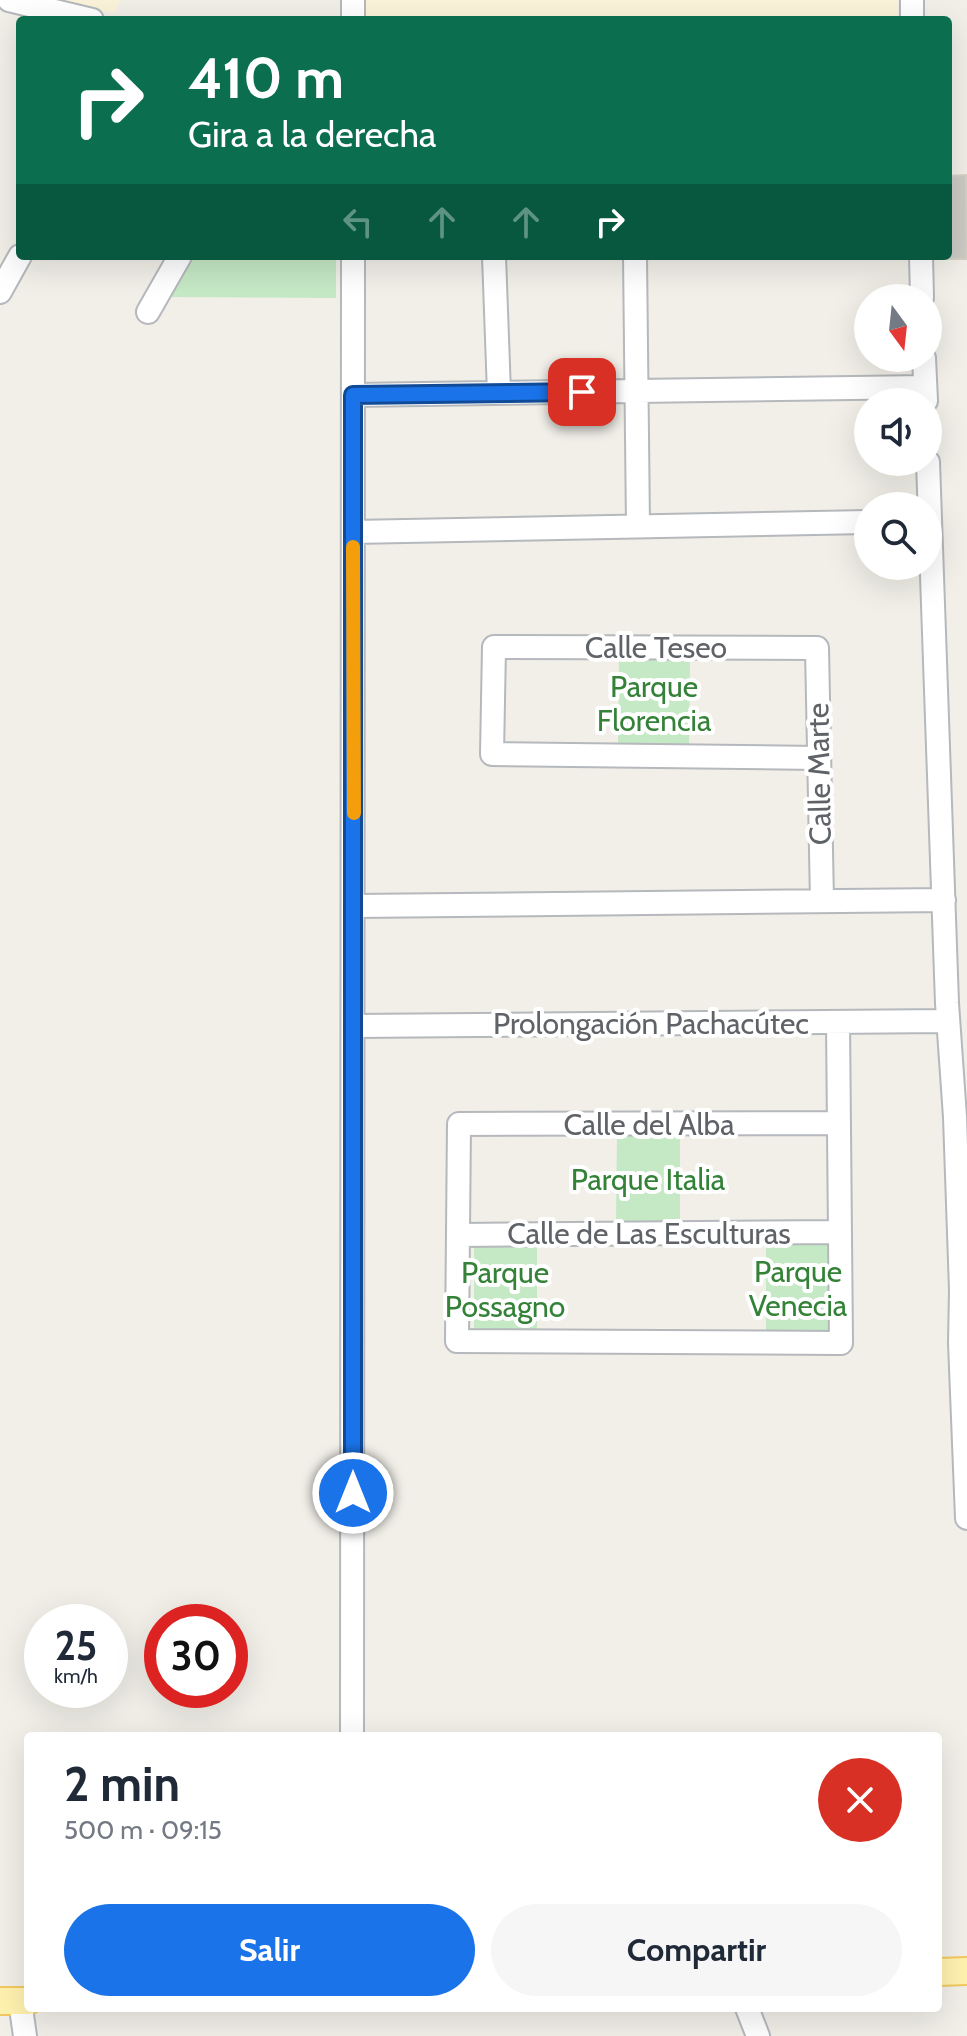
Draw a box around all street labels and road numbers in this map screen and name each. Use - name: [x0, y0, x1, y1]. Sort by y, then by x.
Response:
- street label: Calle Teseo: [585, 629, 727, 666]
- street label: Calle Marte: [799, 702, 839, 846]
- street label: Prolongación Pachacútec: [493, 1005, 809, 1042]
- street label: Calle del Alba: [563, 1106, 735, 1143]
- street label: Calle de Las Esculturas: [507, 1215, 791, 1252]

